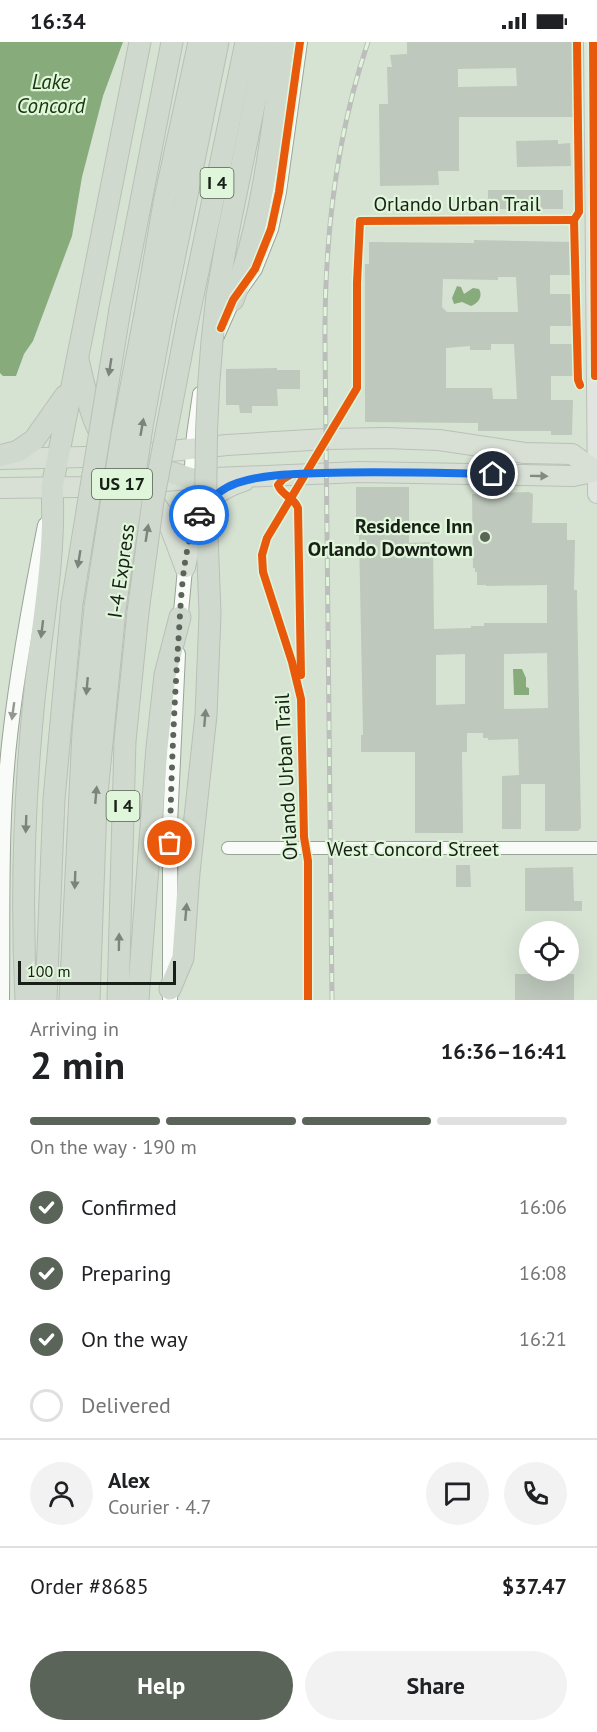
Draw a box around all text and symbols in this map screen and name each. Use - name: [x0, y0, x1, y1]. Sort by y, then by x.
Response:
- text: 16:34: [30, 7, 86, 35]
- water label: Lake Concord: [17, 68, 86, 119]
- road number: I 4: [200, 168, 234, 198]
- street label: Orlando Urban Trail: [373, 191, 541, 217]
- one-way arrow: [106, 358, 115, 377]
- one-way arrow: [138, 417, 147, 436]
- pin: [467, 448, 518, 499]
- icon: home: [476, 457, 509, 490]
- road number: US 17: [92, 469, 152, 499]
- one-way arrow: [529, 471, 548, 480]
- courier: [169, 485, 229, 545]
- icon: car: [183, 499, 216, 532]
- place label: Residence Inn Orlando Downtown: [308, 513, 473, 562]
- street label: I-4 Express: [102, 522, 140, 620]
- one-way arrow: [143, 524, 152, 543]
- marker: Residence Inn Orlando Downtown: [478, 530, 492, 544]
- one-way arrow: [75, 550, 84, 569]
- one-way arrow: [37, 620, 47, 639]
- one-way arrow: [82, 676, 92, 695]
- street label: Orlando Urban Trail: [269, 693, 303, 861]
- one-way arrow: [9, 701, 18, 720]
- one-way arrow: [200, 709, 210, 728]
- one-way arrow: [92, 785, 101, 804]
- road number: I 4: [106, 791, 140, 821]
- one-way arrow: [21, 814, 30, 833]
- pin: [144, 817, 195, 868]
- icon: bag: [153, 826, 186, 859]
- street label: West Concord Street: [327, 836, 499, 862]
- one-way arrow: [71, 871, 80, 890]
- one-way arrow: [181, 903, 191, 922]
- map controls: [519, 921, 579, 981]
- button: locate: [519, 921, 579, 981]
- one-way arrow: [115, 932, 124, 951]
- scale bar: [18, 958, 176, 986]
- text: 100 m: [27, 961, 70, 981]
- text: Arriving in: [30, 1016, 119, 1042]
- text: 16:36–16:41: [441, 1037, 567, 1065]
- text: 2 min: [30, 1039, 125, 1090]
- text: On the way · 190 m: [30, 1134, 197, 1160]
- icon: check: [30, 1191, 63, 1224]
- text: Confirmed: [81, 1193, 177, 1221]
- text: 16:06: [519, 1194, 567, 1220]
- icon: check: [30, 1257, 63, 1290]
- text: Preparing: [81, 1259, 171, 1287]
- text: 16:08: [519, 1260, 567, 1286]
- icon: check: [30, 1323, 63, 1356]
- text: On the way: [81, 1325, 188, 1353]
- text: 16:21: [519, 1326, 567, 1352]
- text: Delivered: [81, 1391, 171, 1419]
- button: person: [30, 1462, 93, 1525]
- button: chat: [426, 1462, 489, 1525]
- button: phone: [504, 1462, 567, 1525]
- text: Alex: [108, 1466, 150, 1494]
- text: Courier · 4.7: [108, 1494, 211, 1520]
- text: Order #8685: [30, 1572, 149, 1600]
- text: $37.47: [502, 1572, 567, 1600]
- button: Help: [30, 1651, 293, 1720]
- button: Share: [305, 1651, 567, 1720]

